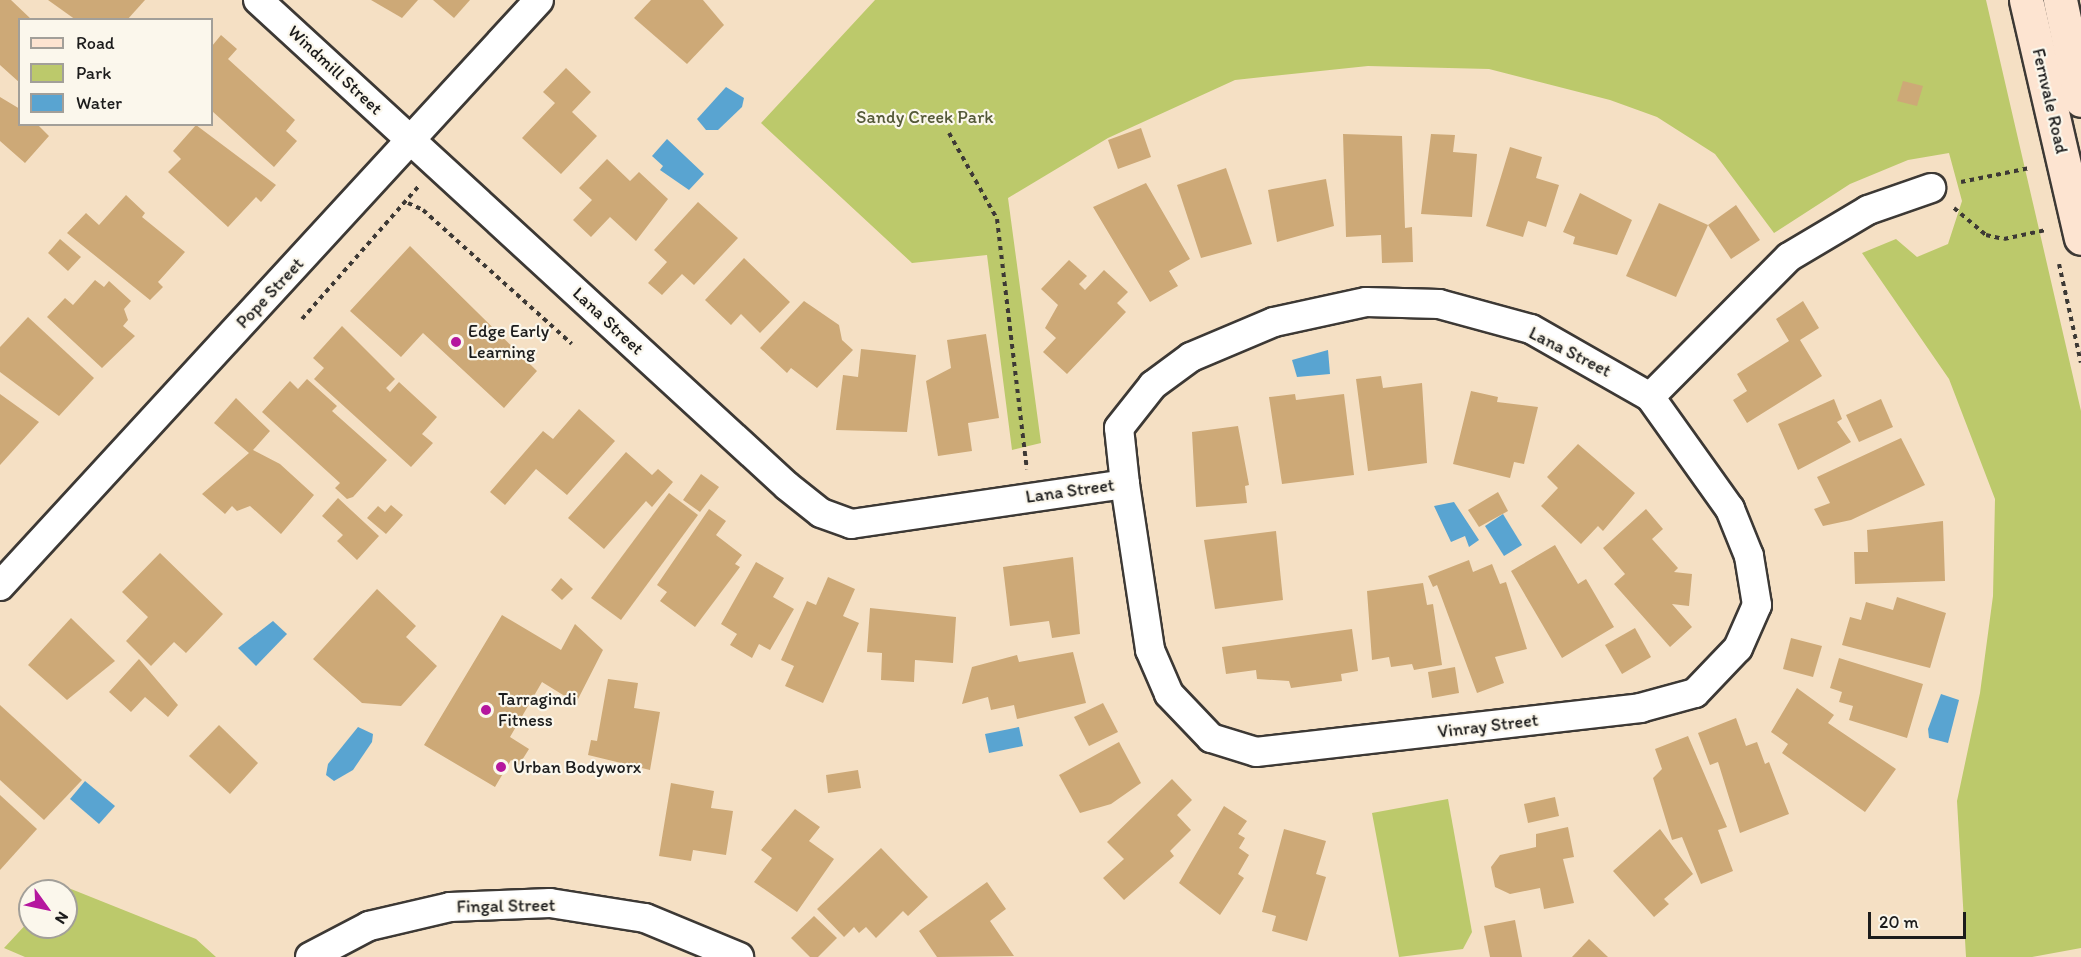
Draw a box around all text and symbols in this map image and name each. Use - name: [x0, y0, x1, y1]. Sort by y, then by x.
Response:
- legend: [18, 18, 213, 126]
- street label: Windmill Street: [283, 21, 387, 119]
- text: Road: [76, 32, 115, 54]
- street label: Fernvale Road: [2027, 46, 2073, 156]
- text: Park: [76, 62, 111, 84]
- text: Water: [76, 92, 122, 114]
- park label: Sandy Creek Park: [857, 106, 993, 128]
- street label: Pope Street: [232, 253, 308, 333]
- street label: Lana Street: [568, 283, 648, 359]
- place label: Edge Early Learning: [468, 321, 550, 364]
- street label: Lana Street: [1525, 322, 1615, 382]
- marker: Edge Early Learning: [449, 335, 463, 349]
- street label: Lana Street: [1024, 474, 1116, 508]
- place label: Tarragindi Fitness: [498, 689, 577, 732]
- marker: Tarragindi Fitness: [479, 703, 493, 717]
- street label: Vinray Street: [1436, 709, 1540, 743]
- place label: Urban Bodyworx: [513, 756, 641, 778]
- marker: Urban Bodyworx: [494, 760, 508, 774]
- north arrow: [18, 879, 78, 939]
- street label: Fingal Street: [456, 894, 556, 918]
- scale bar: [1871, 900, 1968, 938]
- text: N: [51, 908, 73, 928]
- text: 20 m: [1879, 911, 1919, 933]

